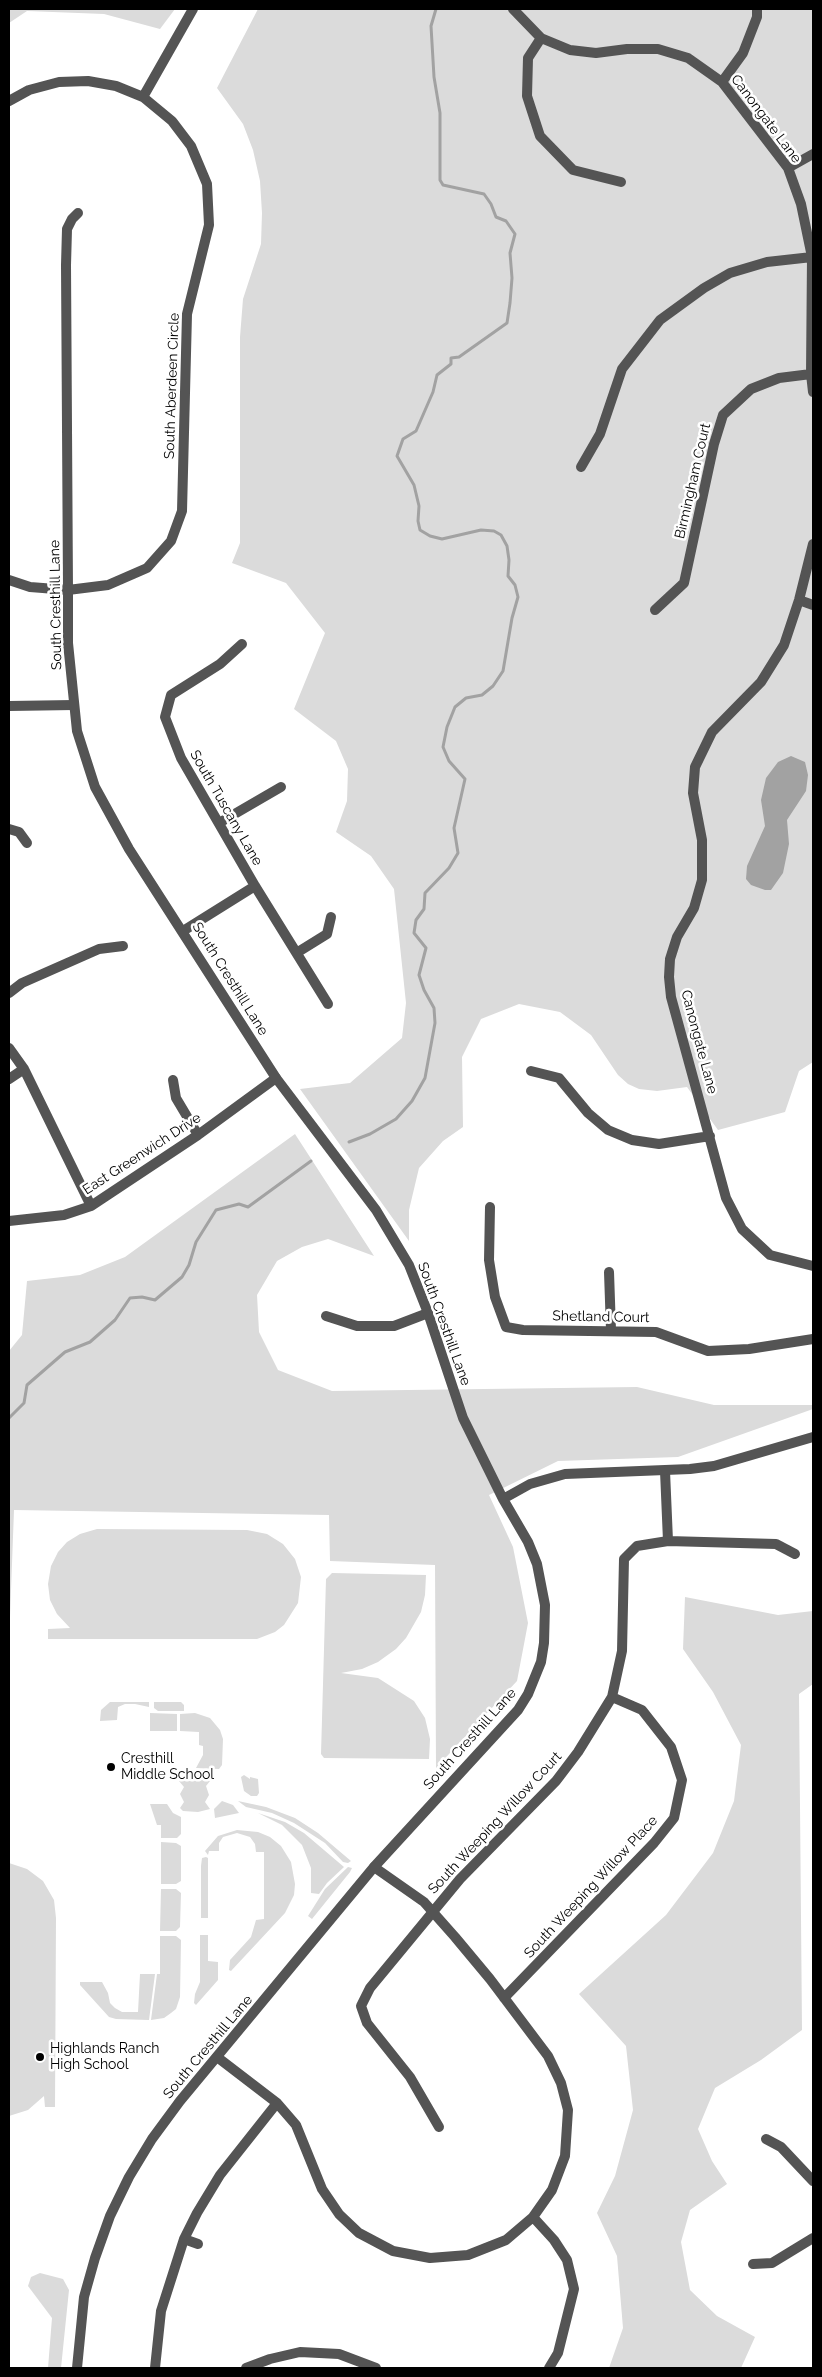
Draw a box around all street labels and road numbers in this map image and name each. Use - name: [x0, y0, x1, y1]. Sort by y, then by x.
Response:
- street label: Canongate Lane: [727, 71, 805, 167]
- street label: South Aberdeen Circle: [161, 312, 183, 460]
- street label: Birmingham Court: [672, 422, 714, 540]
- street label: South Cresthill Lane: [46, 540, 66, 670]
- street label: South Tuscany Lane: [186, 747, 266, 869]
- street label: South Cresthill Lane: [188, 919, 272, 1039]
- street label: Canongate Lane: [677, 988, 721, 1096]
- street label: East Greenwich Drive: [80, 1109, 204, 1199]
- street label: South Cresthill Lane: [414, 1260, 474, 1388]
- street label: Shetland Court: [552, 1308, 650, 1326]
- street label: South Cresthill Lane: [420, 1685, 520, 1793]
- street label: South Weeping Willow Court: [425, 1749, 565, 1897]
- street label: South Weeping Willow Place: [521, 1812, 661, 1962]
- street label: South Cresthill Lane: [160, 1992, 256, 2102]

